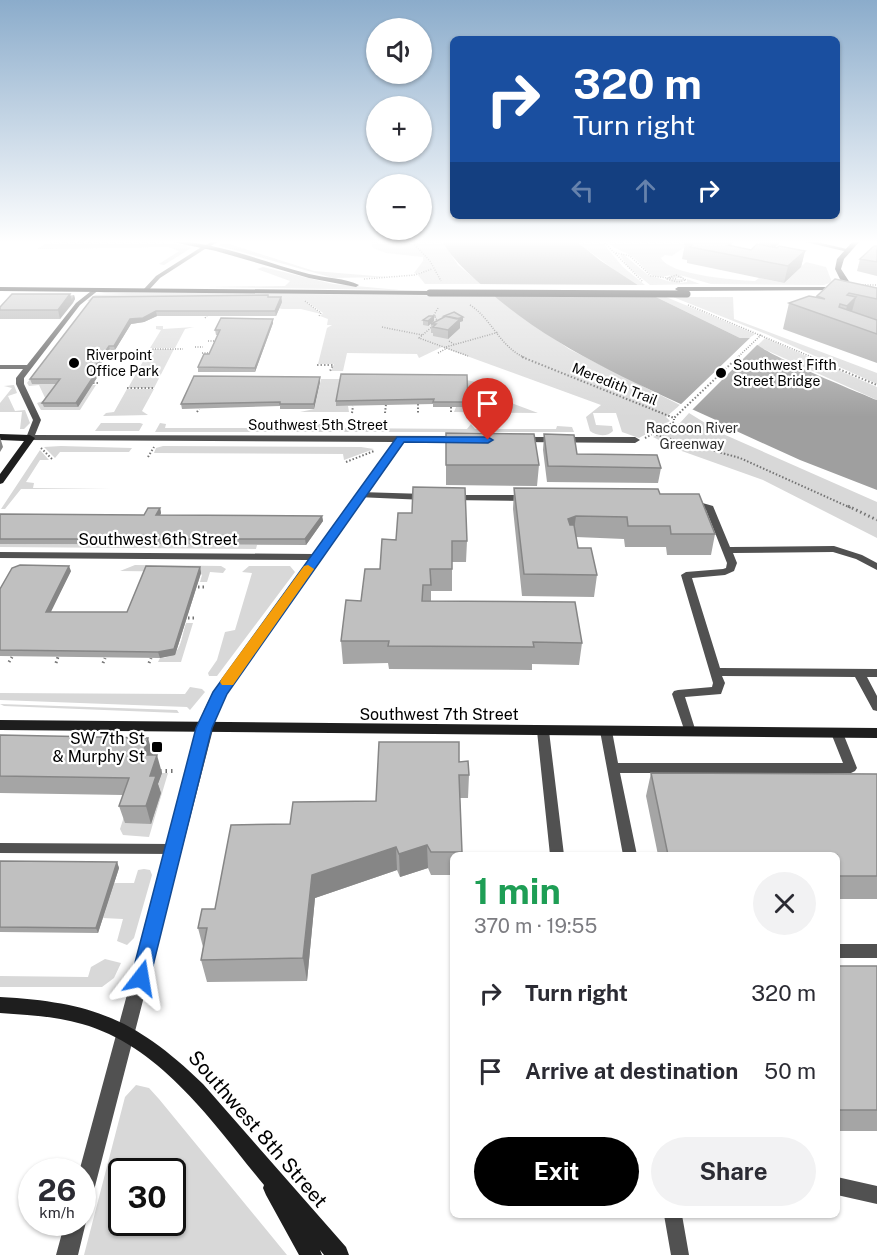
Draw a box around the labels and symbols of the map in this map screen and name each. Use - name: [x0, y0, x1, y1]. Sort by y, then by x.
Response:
- place label: Riverpoint Office Park: [86, 347, 159, 379]
- marker: Riverpoint Office Park: [67, 356, 81, 370]
- place label: Southwest Fifth Street Bridge: [733, 357, 837, 389]
- street label: Meredith Trail: [570, 360, 660, 408]
- marker: Southwest Fifth Street Bridge: [714, 366, 728, 380]
- pin: [462, 378, 513, 440]
- street label: Southwest 5th Street: [248, 417, 388, 433]
- park label: Raccoon River Greenway: [646, 420, 738, 452]
- street label: Southwest 6th Street: [78, 530, 238, 549]
- street label: Southwest 7th Street: [359, 705, 519, 724]
- place label: SW 7th St & Murphy St: [52, 729, 145, 766]
- marker: SW 7th St & Murphy St: [150, 740, 164, 754]
- position arrow: [109, 946, 173, 1010]
- street label: Southwest 8th Street: [183, 1046, 333, 1212]
- speed limit sign: 30: [108, 1158, 186, 1236]

